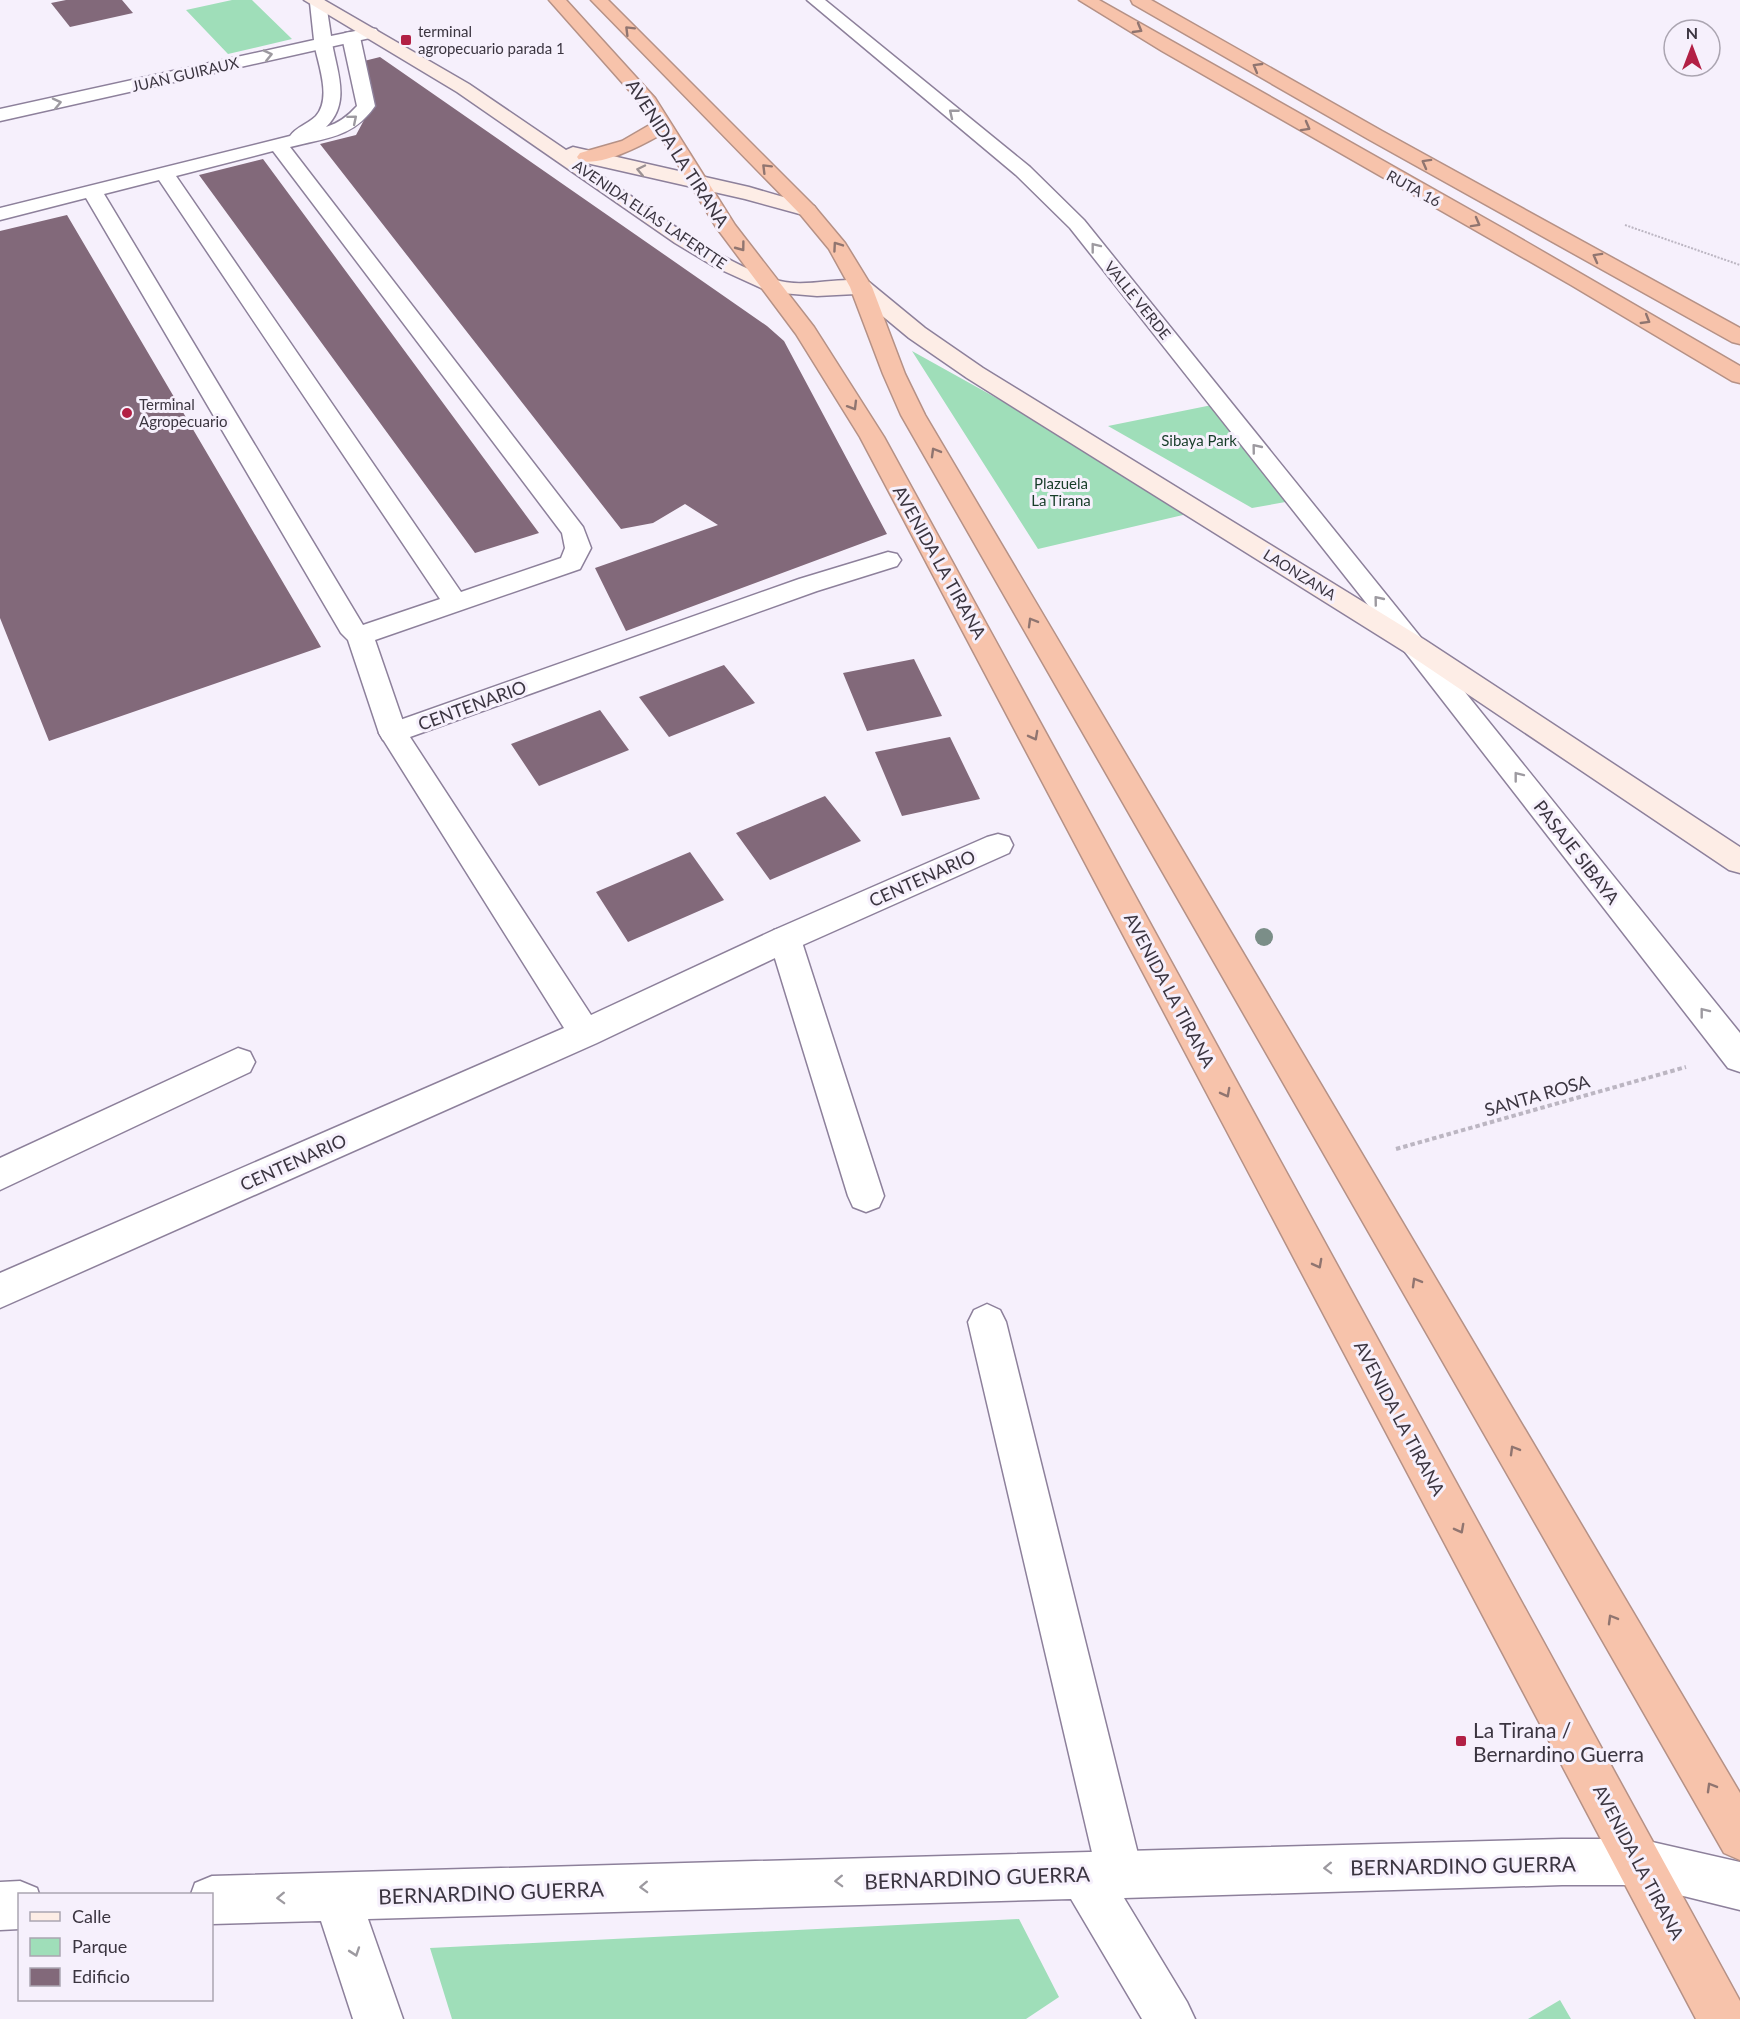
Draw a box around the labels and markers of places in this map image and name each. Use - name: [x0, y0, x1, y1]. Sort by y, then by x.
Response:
- place label: terminal agropecuario parada 1: [418, 22, 565, 57]
- marker: terminal agropecuario parada 1: [399, 33, 413, 47]
- place label: Terminal Agropecuario: [139, 395, 227, 430]
- marker: Terminal Agropecuario: [120, 406, 134, 420]
- place label: La Tirana / Bernardino Guerra: [1473, 1717, 1644, 1766]
- marker: La Tirana / Bernardino Guerra: [1454, 1734, 1468, 1748]

